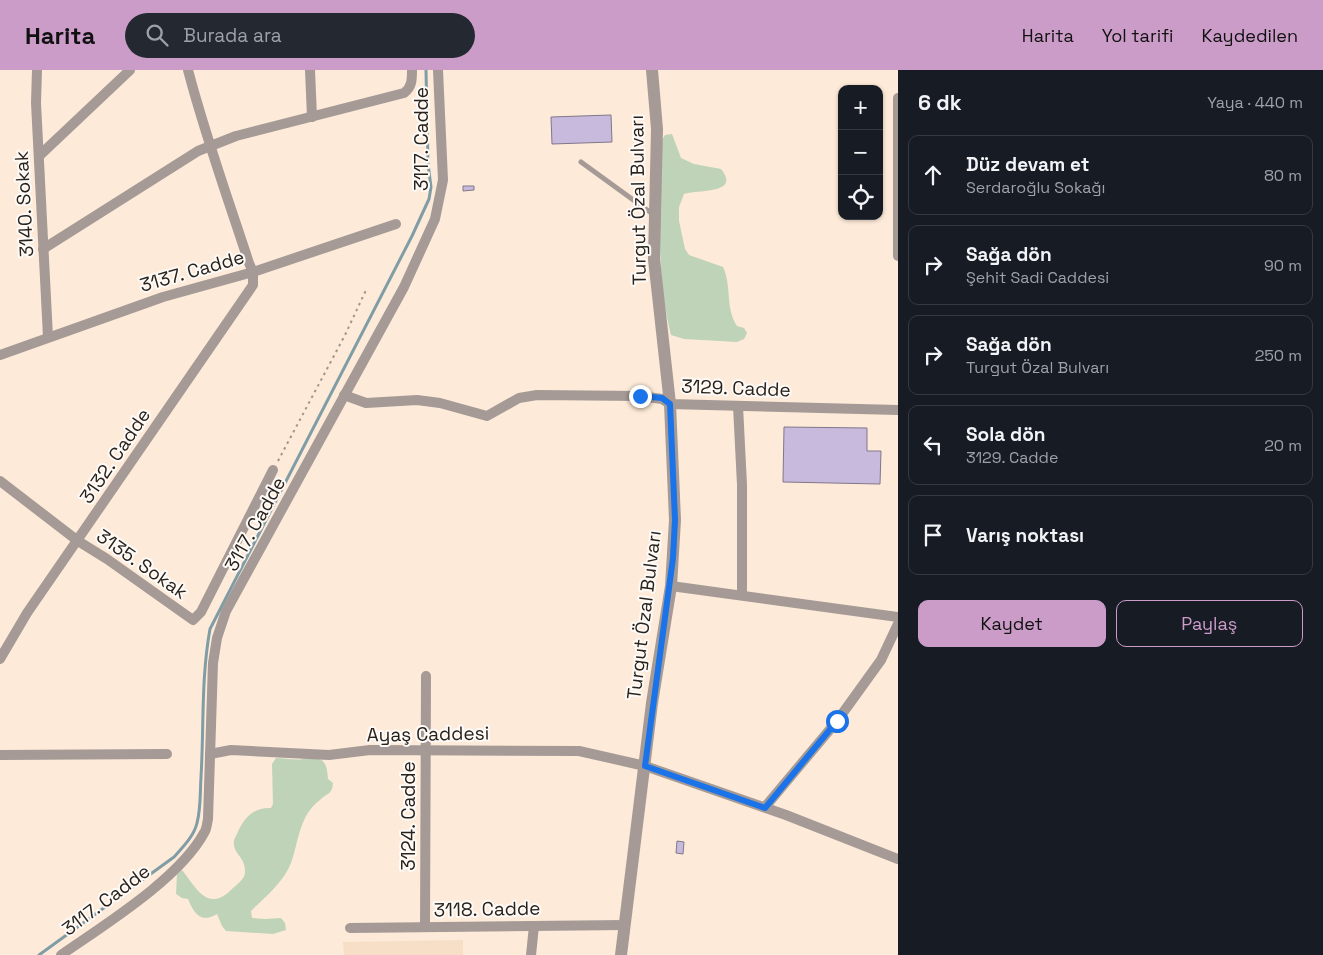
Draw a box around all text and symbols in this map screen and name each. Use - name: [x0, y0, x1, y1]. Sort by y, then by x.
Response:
- search box: [125, 13, 475, 58]
- text: Harita: [25, 20, 95, 51]
- icon: search: [143, 21, 171, 49]
- text: Burada ara: [183, 23, 282, 48]
- text: Harita: [1022, 24, 1074, 47]
- text: Yol tarifi: [1102, 24, 1174, 47]
- text: Kaydedilen: [1202, 24, 1298, 47]
- map controls: [838, 85, 883, 220]
- button: +: [838, 85, 883, 130]
- street label: 3117. Cadde: [409, 87, 434, 191]
- text: 6 dk: [918, 89, 962, 116]
- text: Yaya · 440 m: [1207, 92, 1303, 113]
- street label: Turgut Özal Bulvarı: [624, 115, 652, 285]
- button: −: [838, 130, 883, 175]
- street label: 3140. Sokak: [9, 150, 39, 258]
- text: Düz devam et: [966, 152, 1089, 177]
- icon: ahead: [919, 161, 947, 189]
- text: 80 m: [1264, 165, 1302, 186]
- button: locate: [838, 175, 883, 220]
- text: Serdaroğlu Sokağı: [966, 177, 1106, 198]
- text: Sağa dön: [966, 242, 1052, 267]
- street label: 3137. Cadde: [137, 244, 247, 298]
- icon: right: [919, 251, 947, 279]
- text: 90 m: [1264, 255, 1302, 276]
- text: Şehit Sadi Caddesi: [966, 267, 1109, 288]
- text: Sağa dön: [966, 332, 1052, 357]
- icon: right: [919, 341, 947, 369]
- text: 250 m: [1255, 345, 1302, 366]
- text: Turgut Özal Bulvarı: [966, 357, 1109, 378]
- street label: 3129. Cadde: [681, 374, 791, 402]
- route end: [629, 385, 652, 408]
- street label: 3132. Cadde: [74, 404, 156, 508]
- text: Sola dön: [966, 422, 1045, 447]
- icon: left: [919, 431, 947, 459]
- text: 20 m: [1264, 435, 1302, 456]
- text: 3129. Cadde: [966, 447, 1058, 468]
- street label: 3117. Cadde: [219, 472, 291, 576]
- icon: arrive: [919, 521, 947, 549]
- street label: 3135. Sokak: [92, 523, 192, 605]
- text: Varış noktası: [966, 523, 1084, 548]
- street label: Turgut Özal Bulvarı: [621, 529, 667, 701]
- button: Kaydet: [918, 600, 1106, 647]
- button: Paylaş: [1116, 600, 1303, 647]
- route start: [826, 710, 849, 733]
- street label: Ayaş Caddesi: [366, 720, 490, 748]
- street label: 3124. Cadde: [396, 761, 421, 871]
- street label: 3117. Cadde: [57, 859, 155, 941]
- street label: 3118. Cadde: [434, 896, 540, 922]

